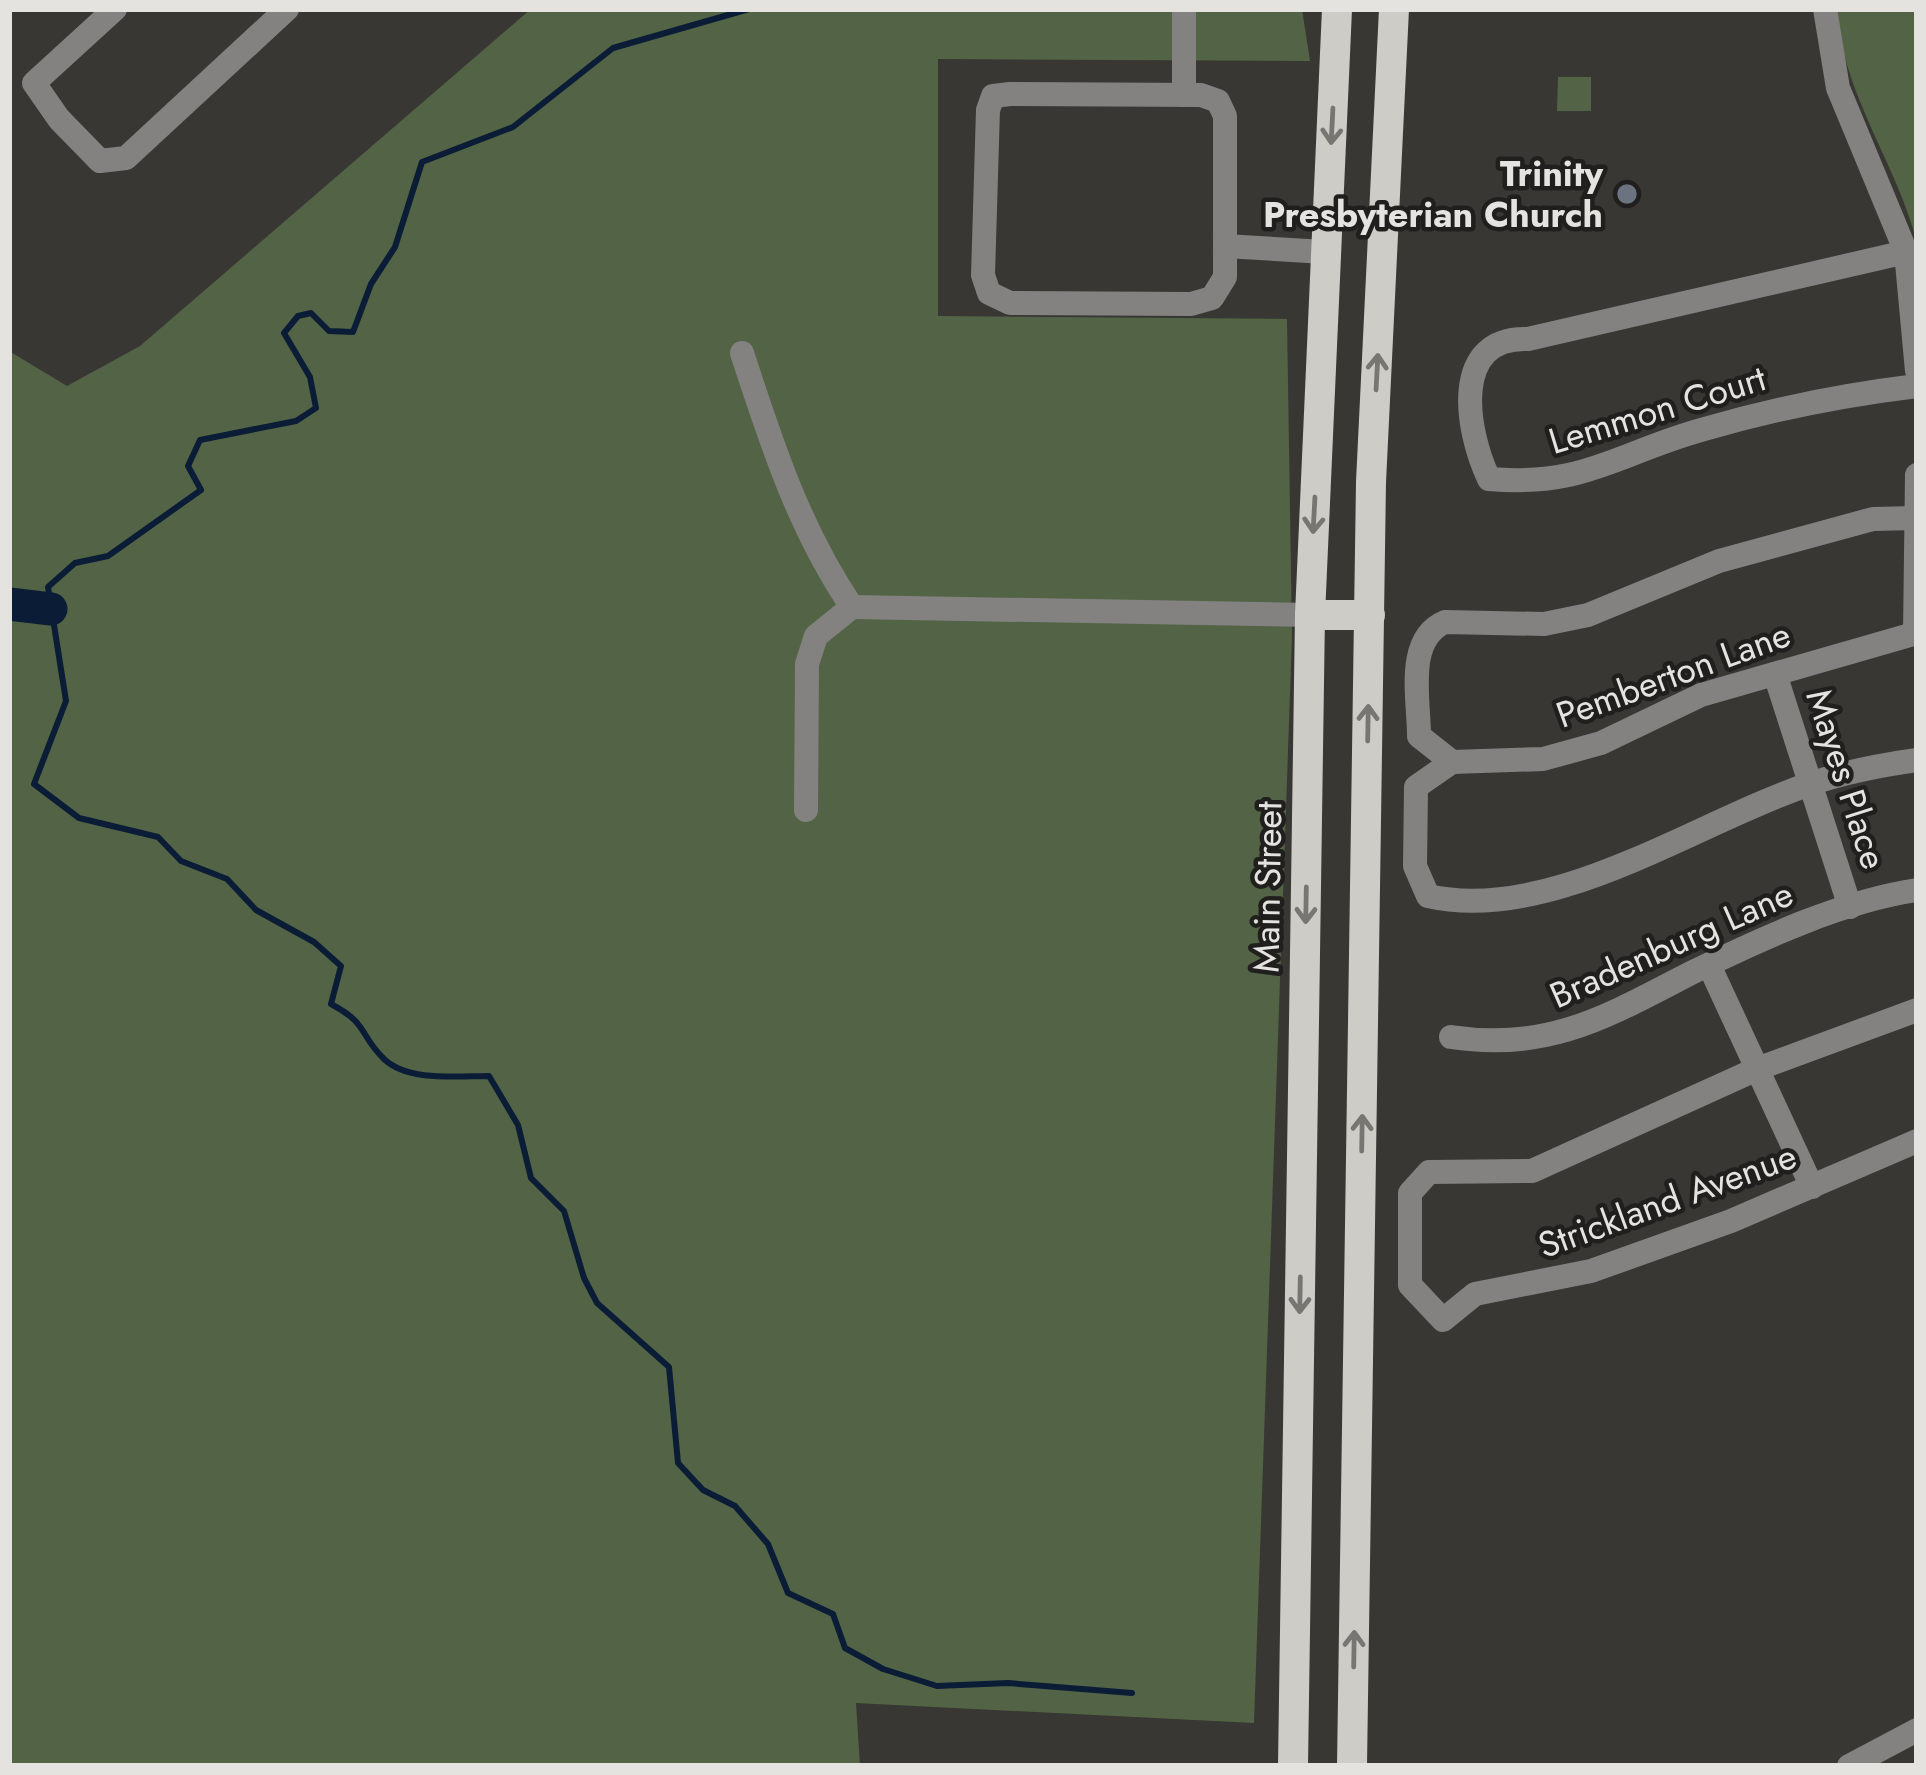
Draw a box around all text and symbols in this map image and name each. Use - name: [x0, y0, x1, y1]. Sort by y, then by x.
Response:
- one-way arrow: [1320, 106, 1343, 145]
- place label: Trinity Presbyterian Church: [1263, 147, 1604, 240]
- marker: Trinity Presbyterian Church: [1614, 181, 1640, 207]
- street label: Lemmon Court: [1542, 351, 1772, 467]
- one-way arrow: [1366, 353, 1389, 392]
- one-way arrow: [1302, 495, 1325, 534]
- street label: Pemberton Lane: [1549, 608, 1797, 740]
- street label: Mayes Place: [1793, 682, 1901, 876]
- one-way arrow: [1357, 704, 1379, 743]
- street label: Main Street: [1240, 800, 1294, 973]
- street label: Bradenburg Lane: [1541, 867, 1801, 1021]
- one-way arrow: [1294, 885, 1317, 924]
- one-way arrow: [1350, 1114, 1373, 1153]
- street label: Strickland Avenue: [1531, 1129, 1803, 1271]
- one-way arrow: [1289, 1275, 1311, 1314]
- one-way arrow: [1342, 1630, 1365, 1669]

